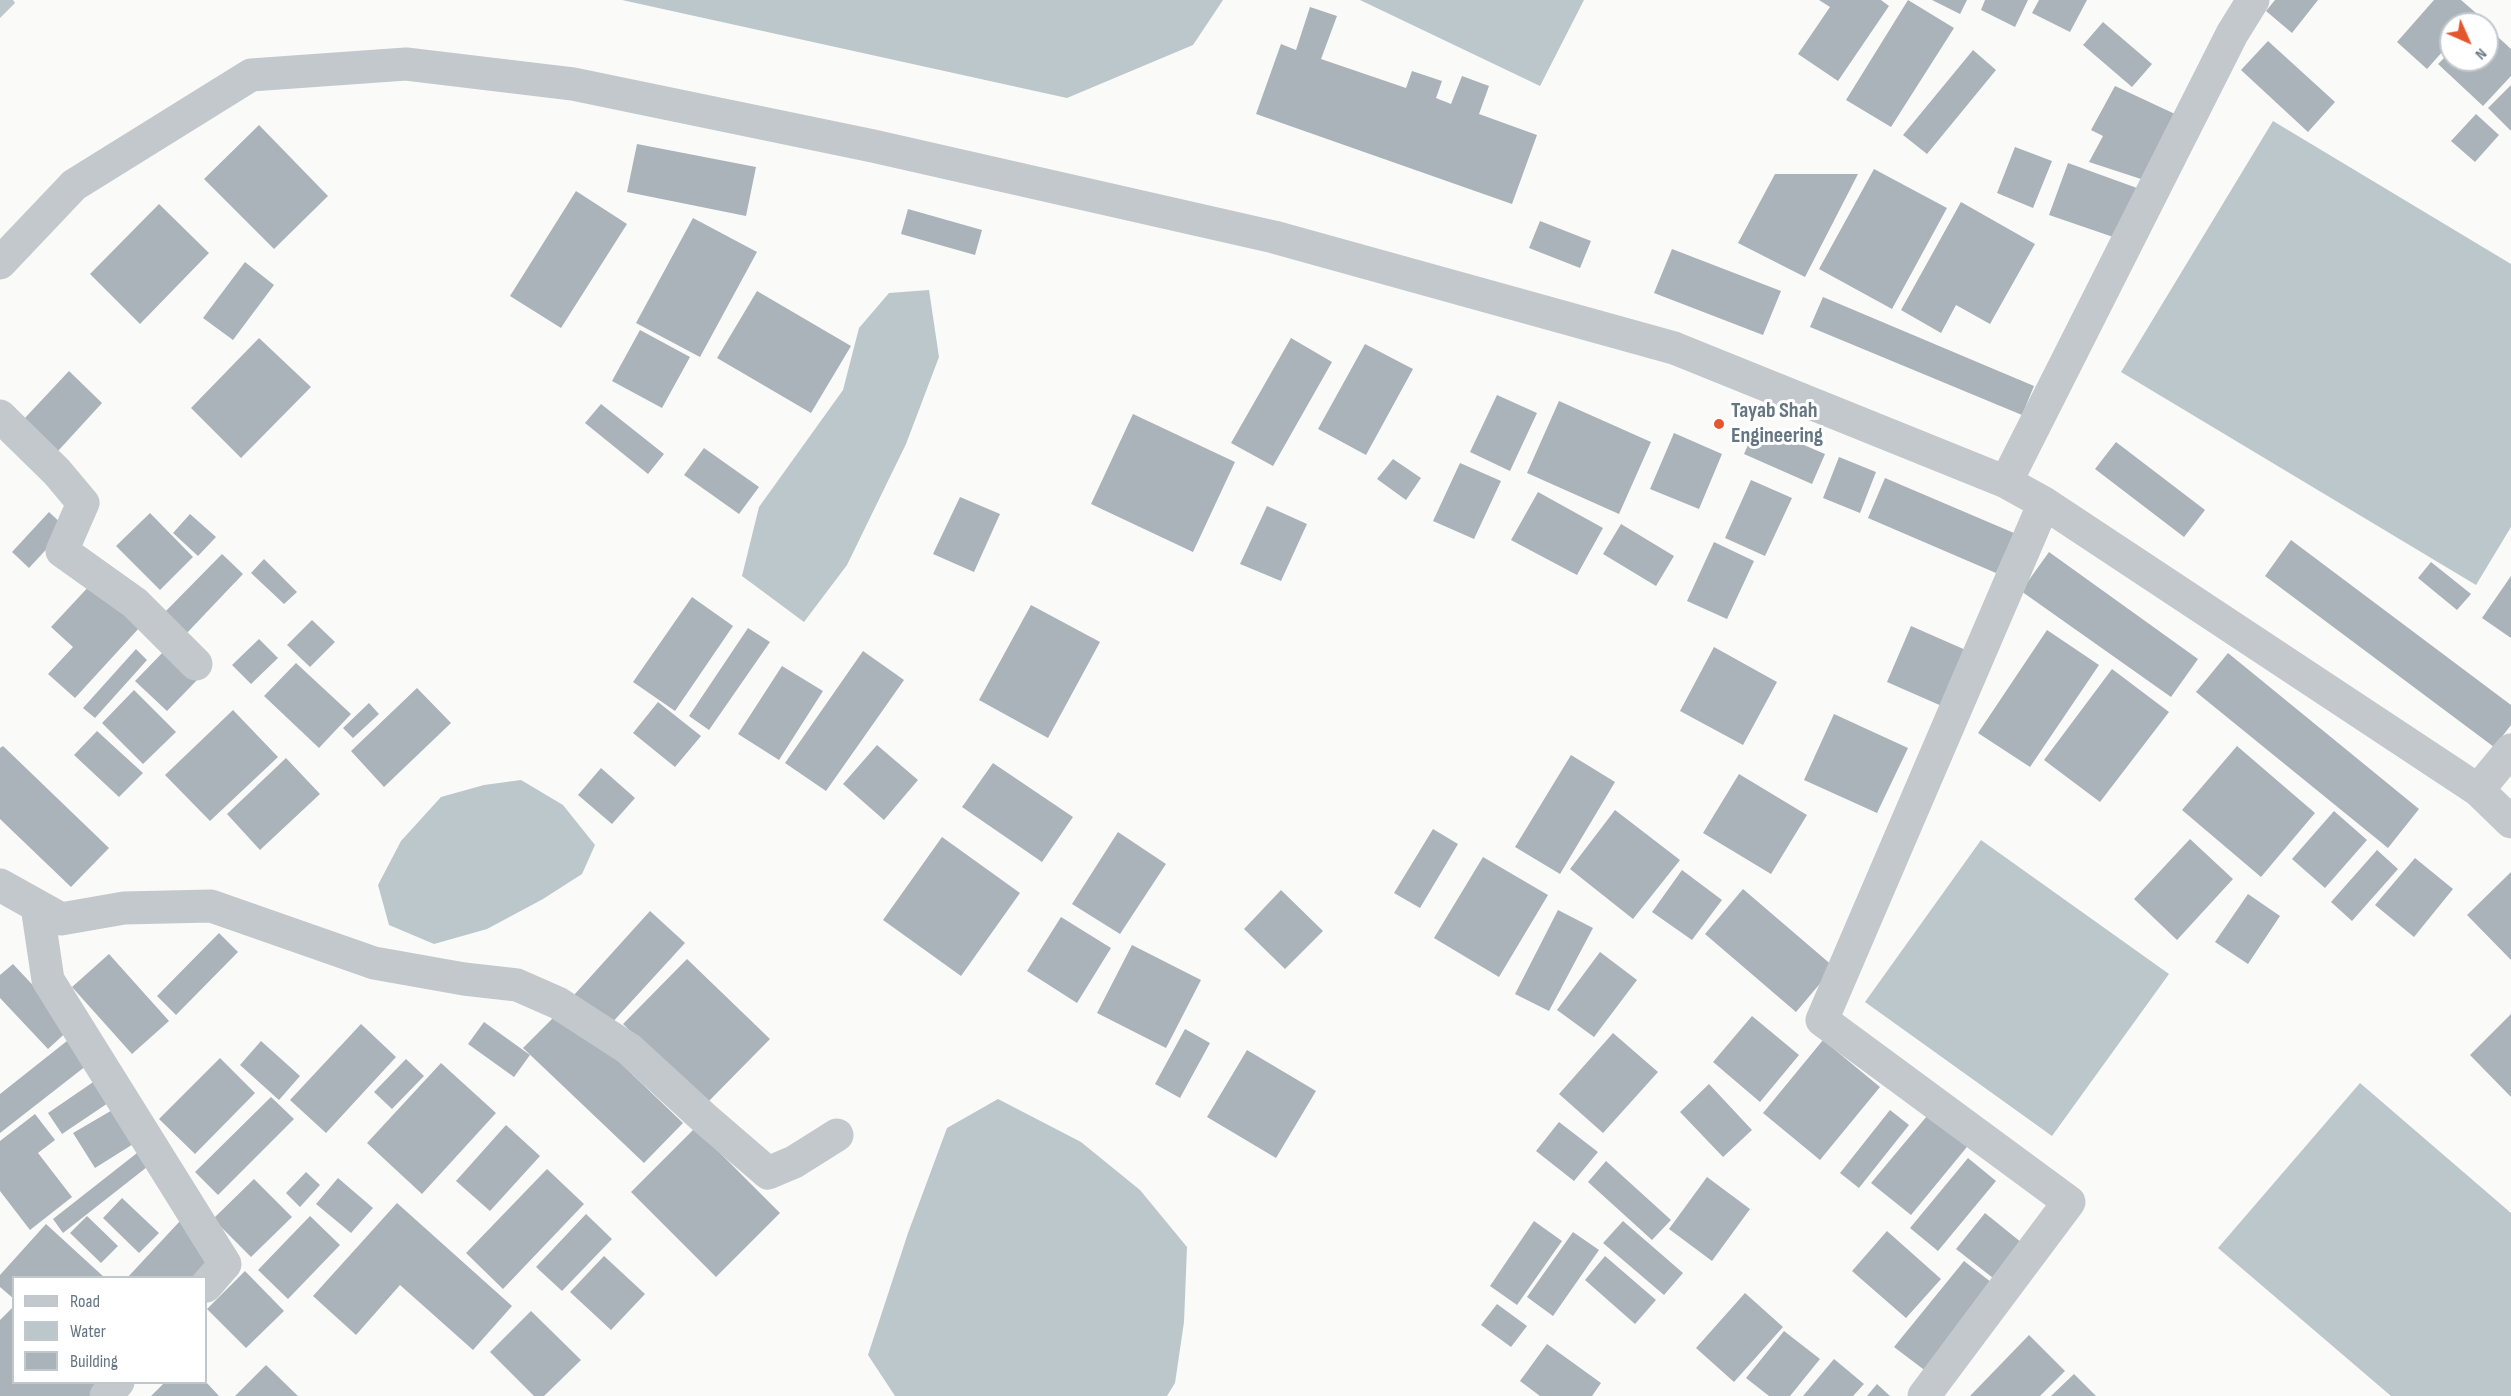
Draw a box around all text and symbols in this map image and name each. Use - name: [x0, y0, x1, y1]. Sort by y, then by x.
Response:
- north arrow: [2439, 12, 2499, 72]
- text: N: [2471, 44, 2490, 63]
- place label: Tayab Shah Engineering: [1731, 398, 1823, 450]
- marker: Tayab Shah Engineering: [1712, 417, 1726, 431]
- legend: [12, 1276, 207, 1384]
- text: Road: [70, 1291, 100, 1312]
- text: Water: [70, 1321, 106, 1342]
- text: Building: [70, 1351, 118, 1372]

